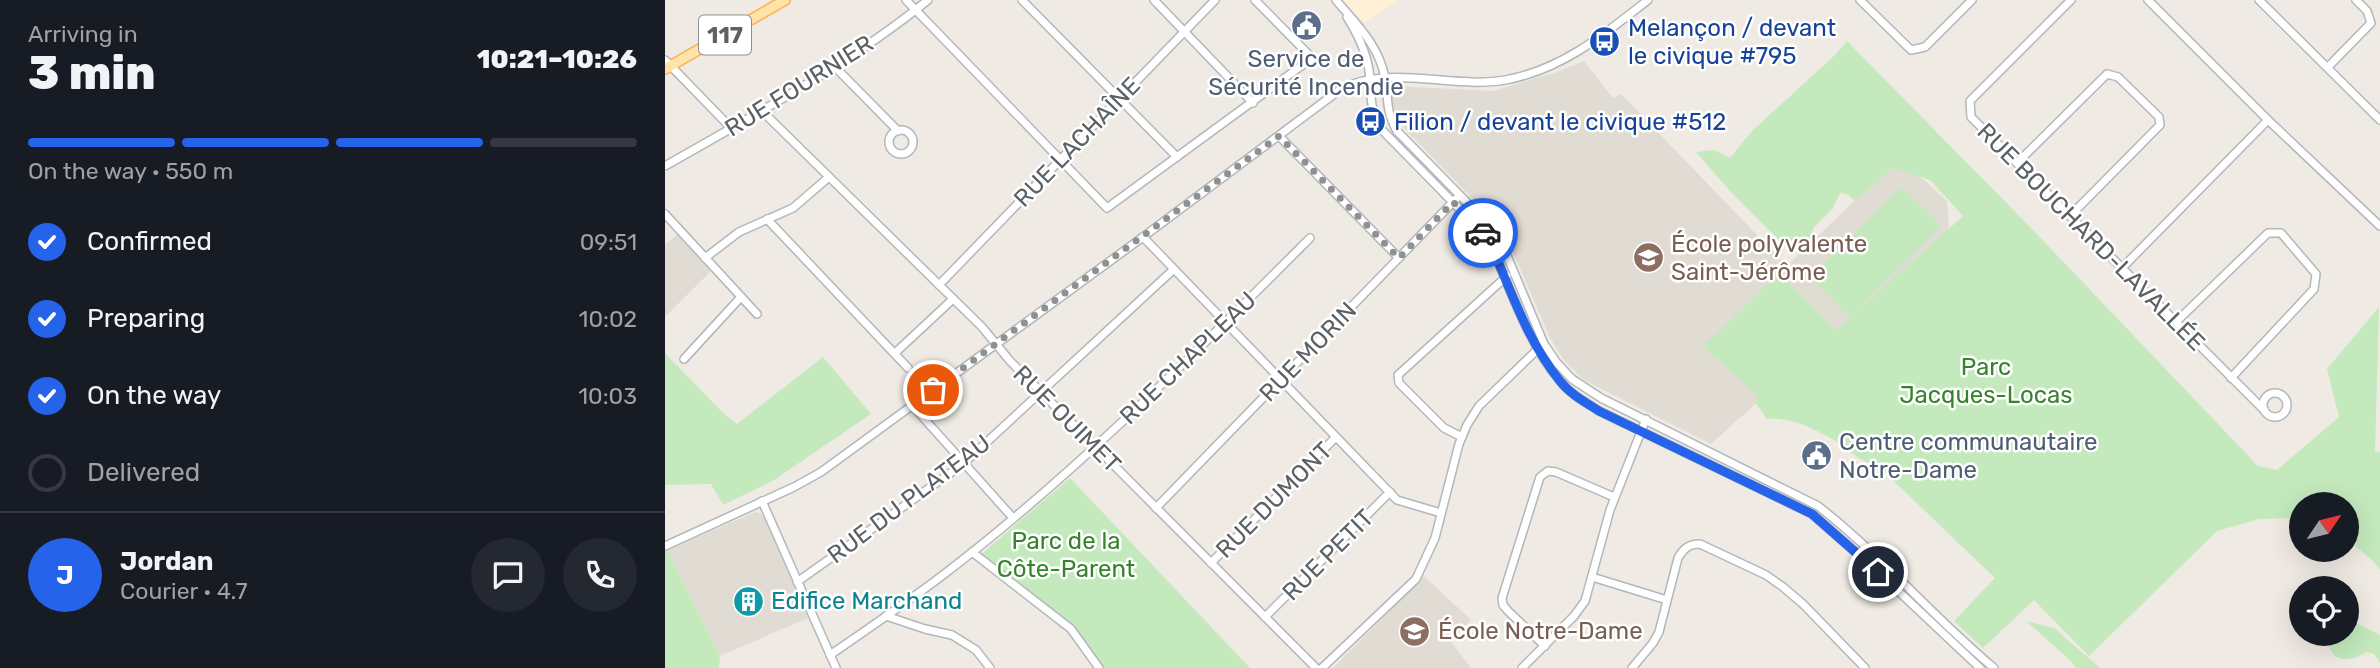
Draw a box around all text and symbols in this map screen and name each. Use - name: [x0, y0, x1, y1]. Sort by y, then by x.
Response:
- public building icon: Service de Sécurité Incendie: [1289, 8, 1323, 42]
- place label: Melançon / devant le civique #795: [1628, 14, 1836, 70]
- road number: 117: [699, 16, 751, 54]
- text: Arriving in: [28, 20, 138, 48]
- bus stop icon: Melançon / devant le civique #795: [1588, 25, 1622, 59]
- street label: RUE FOURNIER: [720, 29, 878, 143]
- text: 10:21–10:26: [477, 44, 637, 75]
- place label: Service de Sécurité Incendie: [1208, 45, 1404, 101]
- text: 3 min: [28, 46, 156, 101]
- street label: RUE LACHAÎNE: [1008, 71, 1146, 213]
- bus stop icon: Filion / devant le civique #512: [1354, 105, 1388, 139]
- place label: Filion / devant le civique #512: [1394, 108, 1726, 136]
- street label: RUE BOUCHARD-LAVALLÉE: [1971, 117, 2211, 357]
- text: On the way · 550 m: [28, 157, 233, 185]
- courier: [1448, 198, 1518, 268]
- icon: car: [1464, 214, 1502, 252]
- icon: check: [28, 223, 66, 261]
- text: Confirmed: [87, 226, 212, 257]
- text: 09:51: [580, 228, 637, 256]
- place label: École polyvalente Saint-Jérôme: [1671, 230, 1867, 286]
- school or university icon: École polyvalente Saint-Jérôme: [1631, 241, 1665, 275]
- street label: RUE CHAPLEAU: [1114, 286, 1262, 430]
- street label: RUE MORIN: [1254, 297, 1362, 407]
- icon: check: [28, 300, 66, 338]
- text: Preparing: [87, 303, 205, 334]
- text: 10:02: [579, 305, 637, 333]
- park label: Parc Jacques-Locas: [1899, 353, 2073, 409]
- pin: [903, 360, 963, 420]
- street label: RUE OUIMET: [1008, 360, 1126, 478]
- icon: bag: [914, 371, 952, 409]
- icon: check: [28, 377, 66, 415]
- text: On the way: [87, 380, 221, 411]
- text: 10:03: [578, 382, 637, 410]
- place label: Centre communautaire Notre-Dame: [1839, 428, 2098, 484]
- street label: RUE DU PLATEAU: [822, 429, 996, 569]
- street label: RUE DUMONT: [1210, 436, 1338, 564]
- public building icon: Centre communautaire Notre-Dame: [1799, 439, 1833, 473]
- text: Delivered: [87, 457, 200, 488]
- north arrow: [2289, 492, 2359, 562]
- map controls: [2289, 492, 2359, 646]
- street label: RUE PETIT: [1277, 504, 1379, 606]
- park label: Parc de la Côte-Parent: [997, 527, 1135, 583]
- button: chat: [471, 538, 545, 612]
- button: phone: [563, 538, 637, 612]
- pin: [1848, 542, 1908, 602]
- text: Jordan: [120, 546, 213, 577]
- icon: home: [1859, 553, 1897, 591]
- text: J: [56, 560, 74, 591]
- button: locate: [2289, 576, 2359, 646]
- text: Courier · 4.7: [120, 577, 247, 605]
- building icon: Edifice Marchand: [731, 584, 765, 618]
- place label: Edifice Marchand: [771, 587, 962, 615]
- school or university icon: École Notre-Dame: [1398, 614, 1432, 648]
- place label: École Notre-Dame: [1438, 617, 1643, 645]

